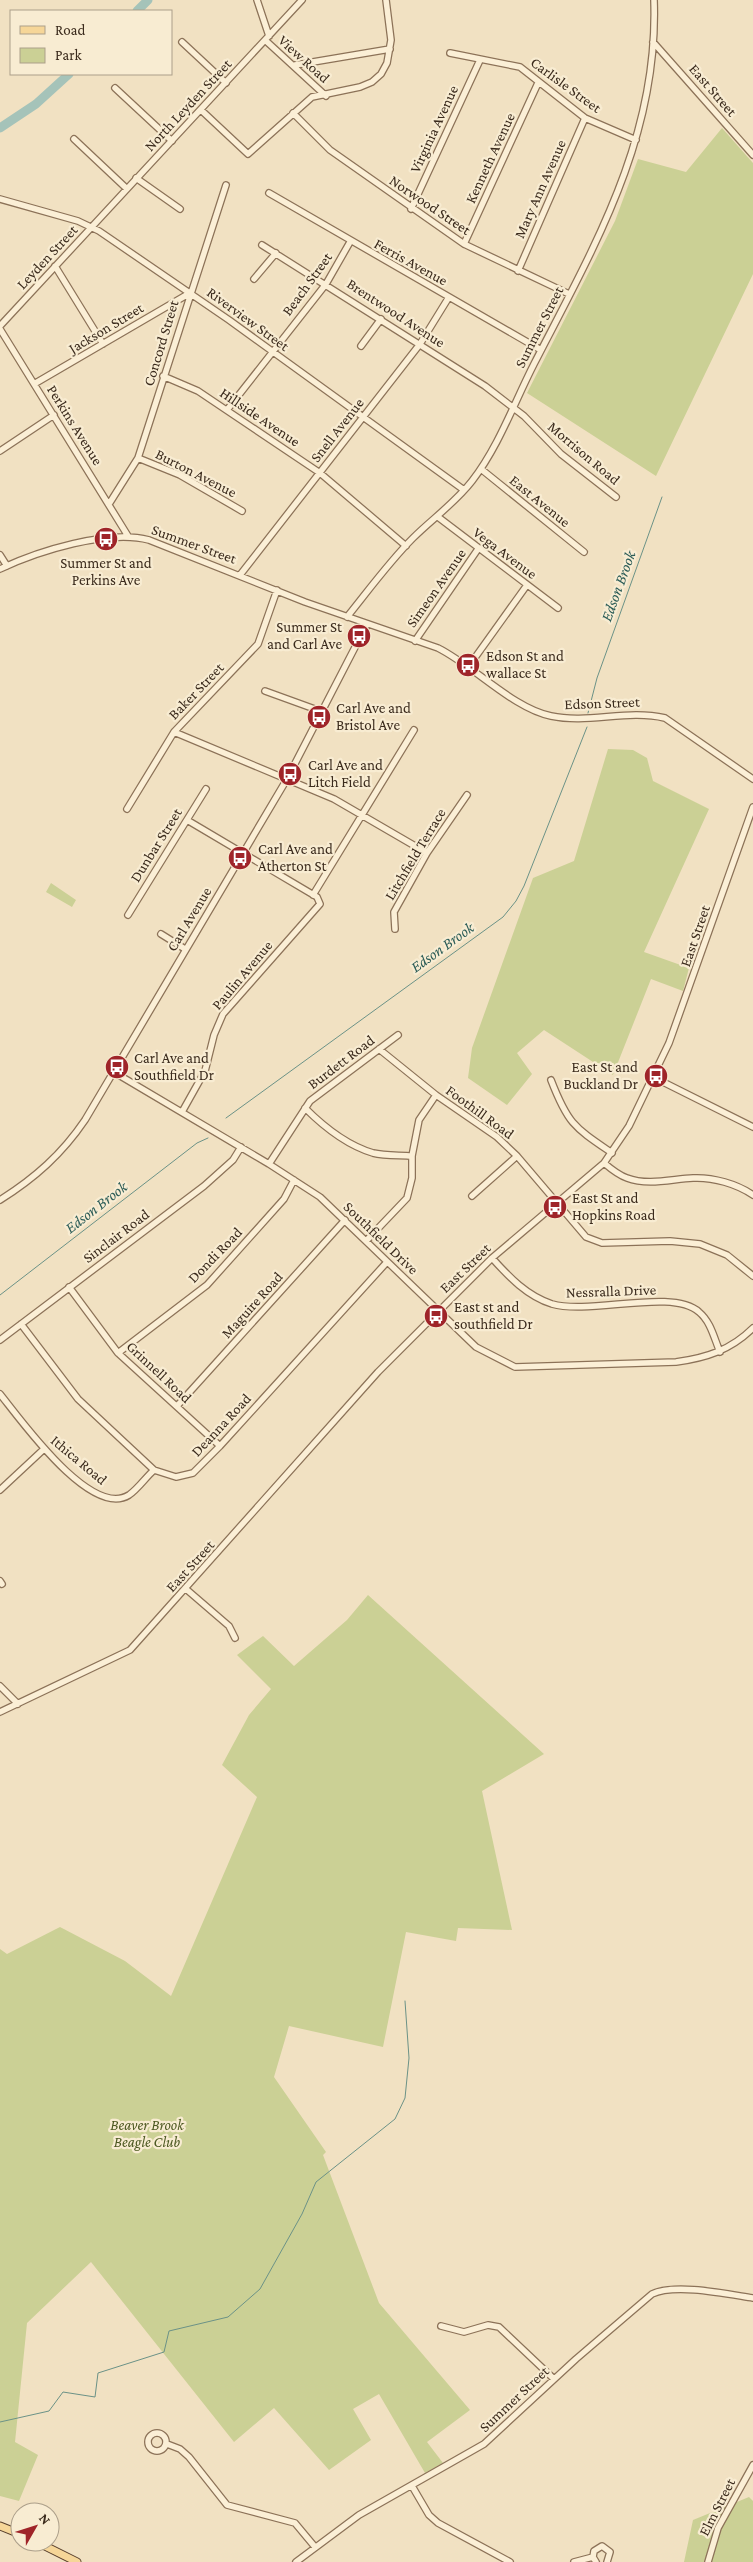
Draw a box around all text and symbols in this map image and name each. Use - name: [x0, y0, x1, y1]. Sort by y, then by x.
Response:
- legend: [10, 10, 172, 75]
- text: Road: [55, 22, 86, 38]
- street label: View Road: [275, 32, 333, 86]
- text: Park: [55, 47, 82, 63]
- street label: Carlisle Street: [528, 54, 605, 117]
- street label: North Leyden Street: [141, 55, 236, 155]
- street label: East Street: [686, 61, 741, 120]
- street label: Virginia Avenue: [407, 82, 462, 176]
- street label: Kenneth Avenue: [462, 110, 518, 206]
- street label: Mary Ann Avenue: [511, 137, 570, 241]
- street label: Norwood Street: [386, 172, 474, 239]
- street label: Leyden Street: [13, 221, 82, 293]
- street label: Ferris Avenue: [372, 235, 451, 289]
- street label: Beach Street: [279, 249, 336, 319]
- street label: Brentwood Avenue: [344, 275, 448, 351]
- street label: Summer Street: [512, 283, 567, 370]
- street label: Riverview Street: [204, 284, 293, 355]
- street label: Concord Street: [140, 297, 182, 388]
- street label: Jackson Street: [64, 299, 148, 358]
- street label: Perkins Avenue: [44, 382, 106, 468]
- street label: Hillside Avenue: [217, 384, 303, 450]
- street label: Snell Avenue: [307, 395, 367, 465]
- street label: Morrison Road: [545, 418, 623, 488]
- street label: Burton Avenue: [153, 446, 240, 500]
- street label: East Avenue: [507, 472, 574, 530]
- street label: Summer Street: [149, 521, 240, 567]
- street label: Vega Avenue: [469, 524, 540, 583]
- bus stop icon: Summer St and Perkins Ave: [93, 526, 119, 552]
- street label: Simeon Avenue: [403, 545, 469, 630]
- water label: Edson Brook: [597, 548, 639, 624]
- place label: Summer St and Perkins Ave: [60, 555, 152, 588]
- place label: Summer St and Carl Ave: [267, 619, 343, 652]
- bus stop icon: Summer St and Carl Ave: [346, 623, 372, 649]
- place label: Edson St and wallace St: [486, 648, 564, 681]
- bus stop icon: Edson St and wallace St: [455, 652, 481, 678]
- street label: Baker Street: [165, 659, 228, 722]
- street label: Edson Street: [564, 694, 641, 712]
- place label: Carl Ave and Bristol Ave: [336, 700, 411, 733]
- bus stop icon: Carl Ave and Bristol Ave: [306, 704, 332, 730]
- place label: Carl Ave and Litch Field: [308, 757, 383, 790]
- bus stop icon: Carl Ave and Litch Field: [277, 761, 303, 787]
- street label: Dunbar Street: [127, 804, 186, 885]
- street label: Litchfield Terrace: [381, 805, 449, 903]
- place label: Carl Ave and Atherton St: [258, 841, 333, 874]
- bus stop icon: Carl Ave and Atherton St: [227, 845, 253, 871]
- street label: Carl Avenue: [164, 884, 215, 954]
- street label: East Street: [677, 902, 713, 969]
- water label: Edson Brook: [407, 918, 478, 976]
- street label: Paulin Avenue: [209, 937, 276, 1013]
- street label: Burdett Road: [305, 1032, 377, 1092]
- place label: Carl Ave and Southfield Dr: [134, 1050, 215, 1083]
- bus stop icon: Carl Ave and Southfield Dr: [104, 1054, 130, 1080]
- place label: East St and Buckland Dr: [564, 1059, 639, 1092]
- bus stop icon: East St and Buckland Dr: [643, 1063, 669, 1089]
- street label: Foothill Road: [443, 1082, 517, 1142]
- water label: Edson Brook: [62, 1177, 131, 1236]
- place label: East St and Hopkins Road: [572, 1190, 656, 1224]
- bus stop icon: East St and Hopkins Road: [542, 1194, 568, 1220]
- street label: Southfield Drive: [340, 1198, 422, 1278]
- street label: Sinclair Road: [80, 1206, 152, 1266]
- street label: Dondi Road: [185, 1224, 245, 1286]
- street label: East Street: [436, 1239, 494, 1296]
- street label: Maguire Road: [218, 1269, 287, 1342]
- street label: Nessralla Drive: [566, 1281, 657, 1301]
- place label: East st and southfield Dr: [454, 1299, 534, 1332]
- bus stop icon: East st and southfield Dr: [423, 1303, 449, 1329]
- street label: Grinnell Road: [123, 1338, 195, 1406]
- street label: Deanna Road: [188, 1390, 254, 1460]
- street label: Ithica Road: [48, 1432, 110, 1488]
- street label: East Street: [163, 1536, 218, 1595]
- park label: Beaver Brook Beagle Club: [110, 2117, 185, 2151]
- street label: Summer Street: [476, 2362, 553, 2435]
- street label: Elm Street: [696, 2475, 739, 2538]
- north arrow: [10, 2502, 60, 2552]
- text: N: [36, 2510, 55, 2528]

